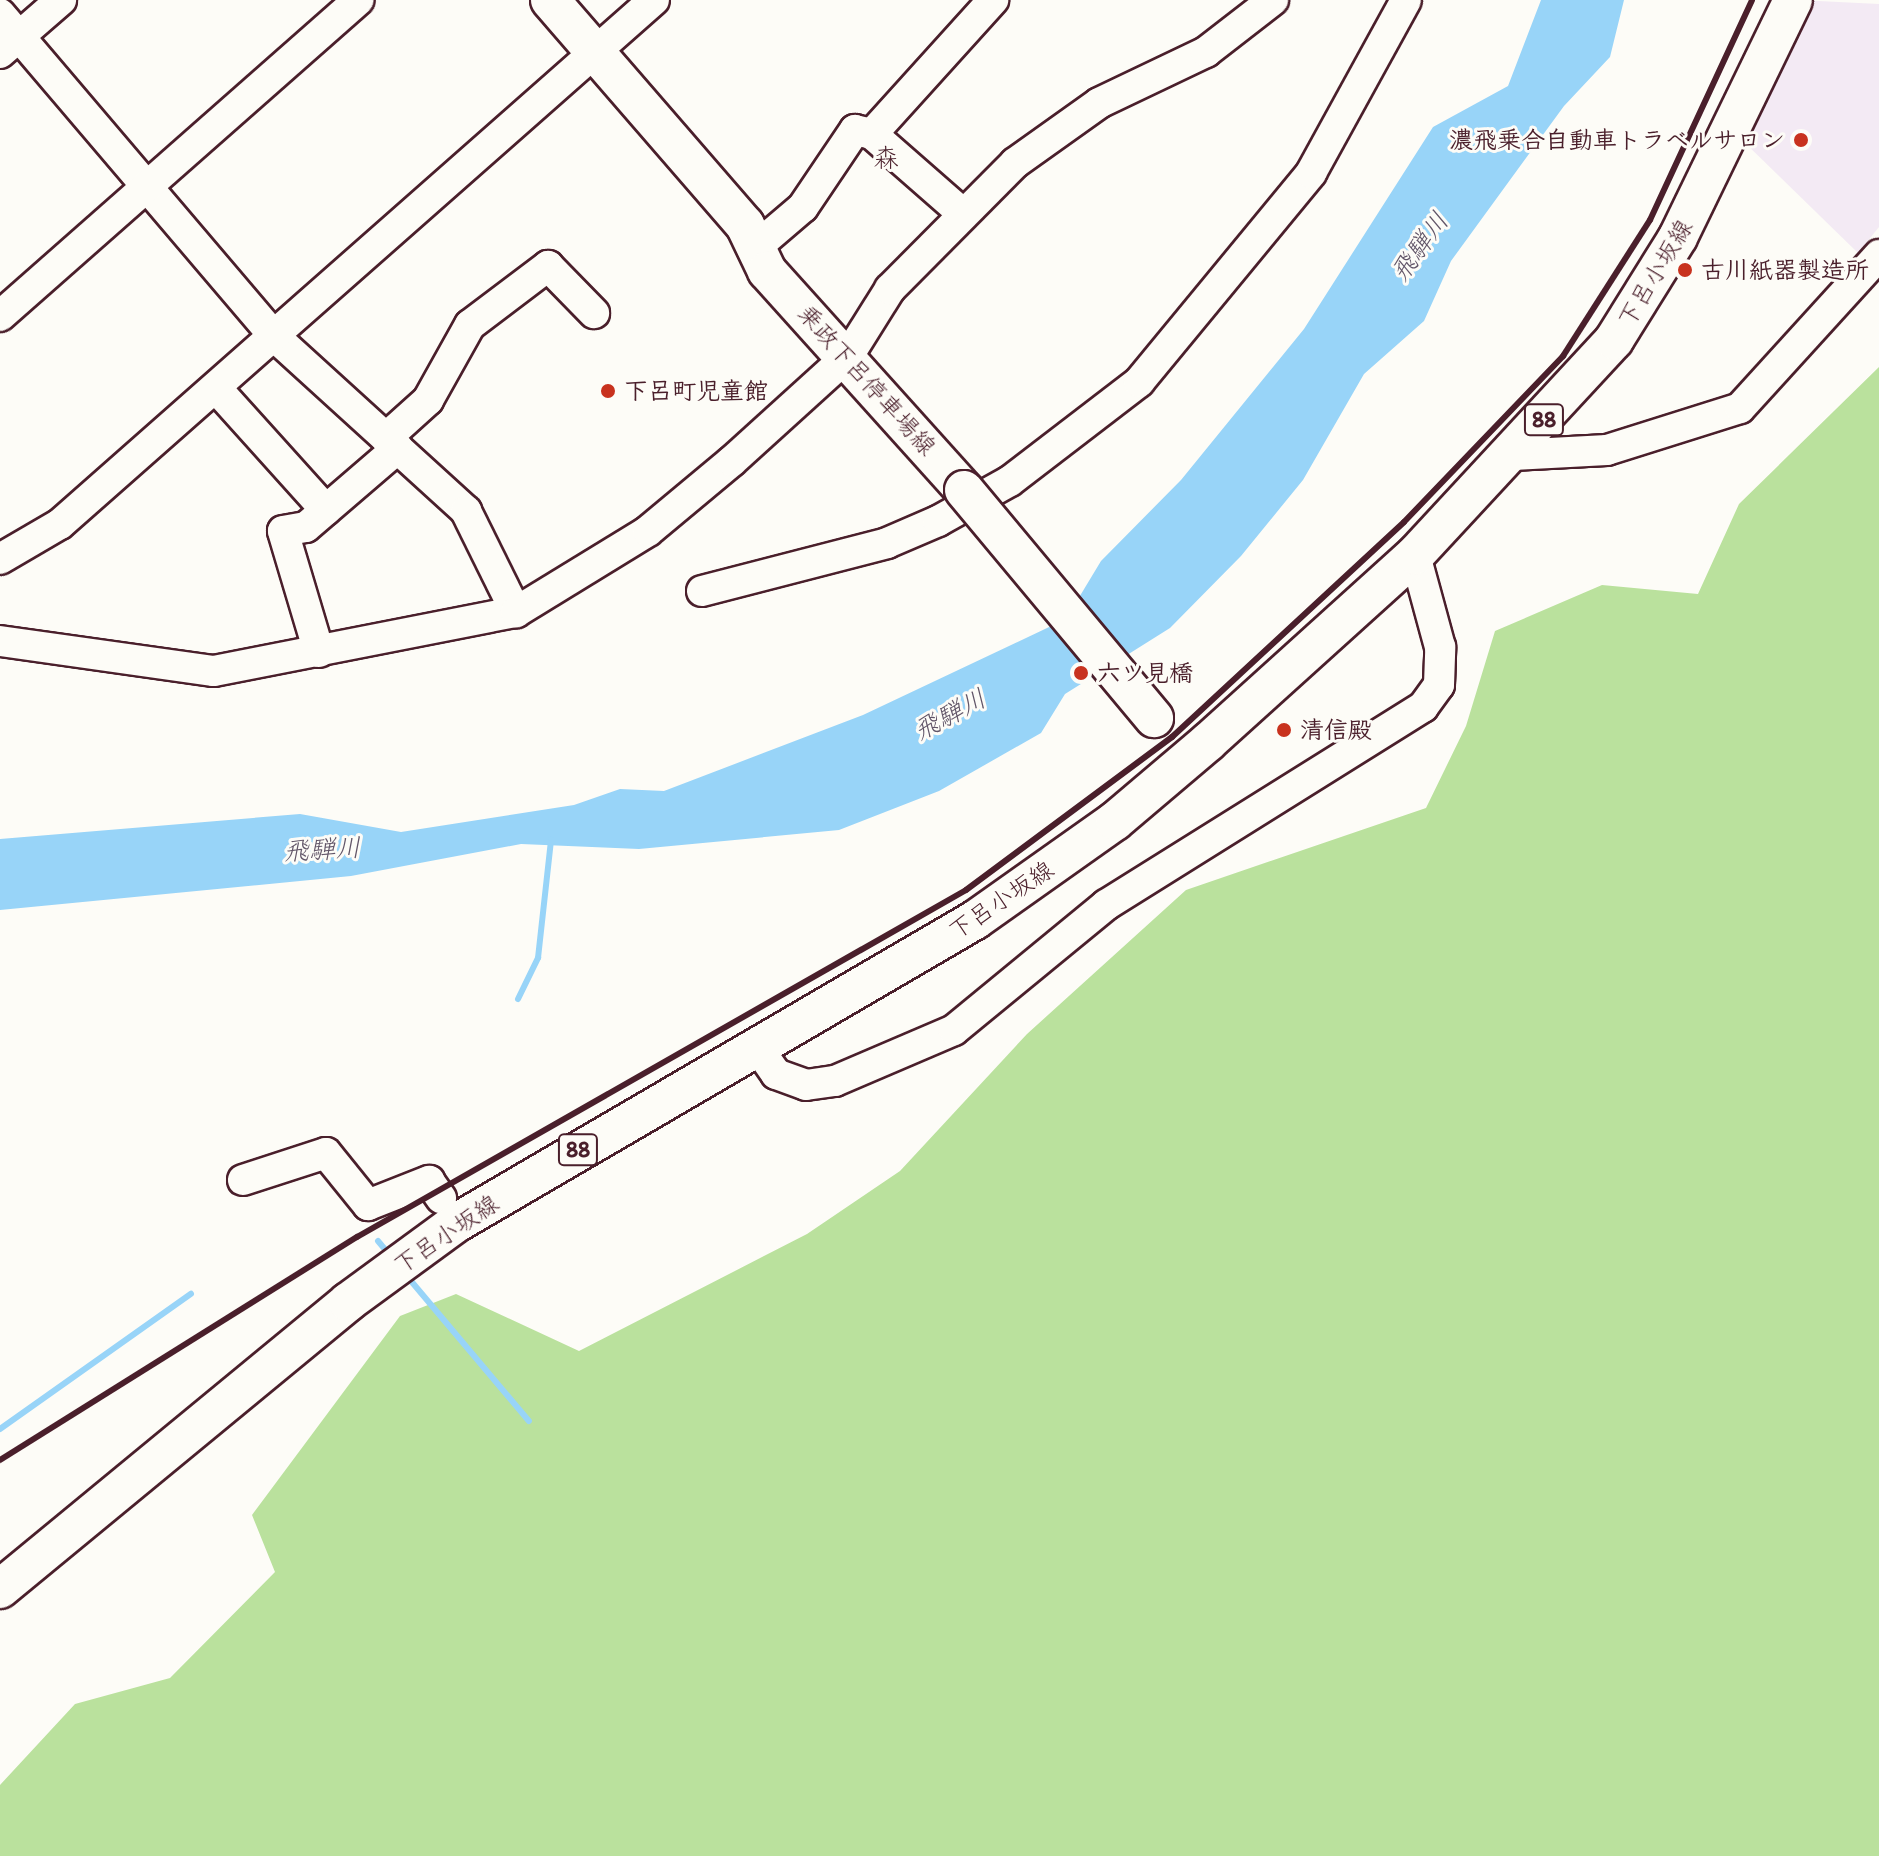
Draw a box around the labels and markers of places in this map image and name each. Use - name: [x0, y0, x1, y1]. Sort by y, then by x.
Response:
- place label: 濃飛乗合自動車トラベルサロン: [1449, 126, 1785, 154]
- marker: 濃飛乗合自動車トラベルサロン: [1792, 131, 1810, 149]
- place label: 古川紙器製造所: [1701, 256, 1869, 284]
- marker: 古川紙器製造所: [1676, 261, 1694, 279]
- place label: 下呂町児童館: [624, 377, 768, 405]
- marker: 下呂町児童館: [599, 382, 617, 400]
- place label: 六ツ見橋: [1097, 659, 1193, 687]
- marker: 六ツ見橋: [1072, 664, 1090, 682]
- place label: 清信殿: [1300, 716, 1372, 744]
- marker: 清信殿: [1275, 721, 1293, 739]

